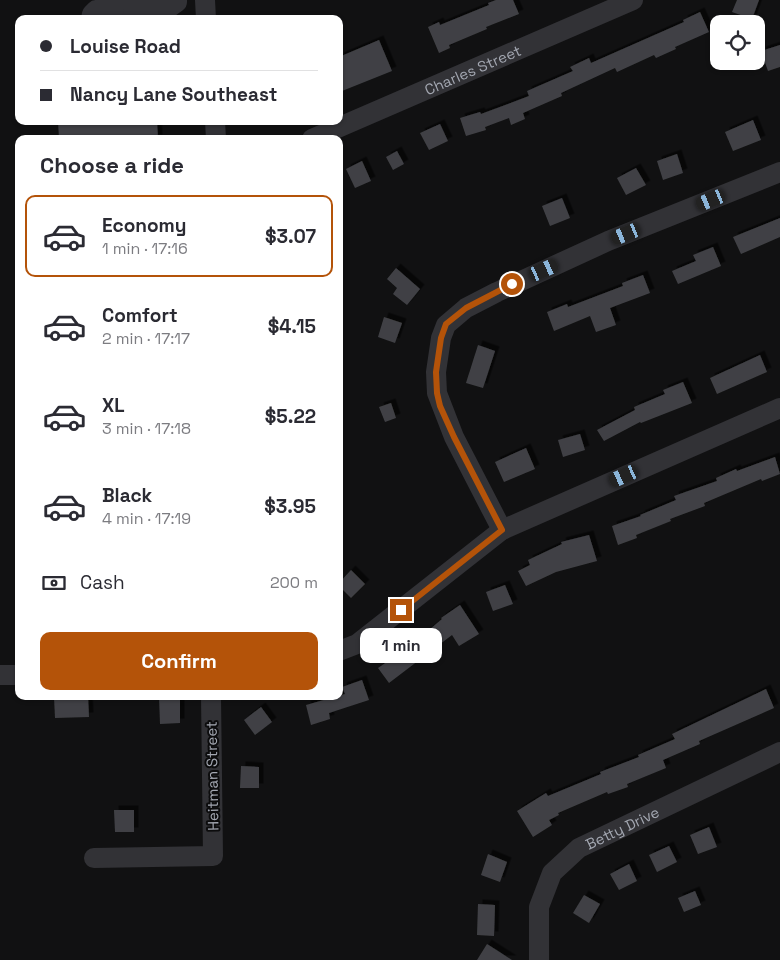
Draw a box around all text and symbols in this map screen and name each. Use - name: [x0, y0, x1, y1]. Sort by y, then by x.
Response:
- map controls: [710, 15, 765, 70]
- button: locate: [710, 15, 765, 70]
- text: Louise Road: [70, 34, 181, 59]
- street label: Charles Street: [421, 40, 524, 99]
- text: Nancy Lane Southeast: [70, 82, 277, 107]
- text: Choose a ride: [40, 151, 184, 179]
- car: [694, 187, 727, 213]
- text: Economy: [102, 213, 186, 238]
- icon: car: [42, 214, 87, 259]
- car: [609, 221, 642, 247]
- text: $3.07: [265, 224, 316, 249]
- text: 1 min · 17:16: [102, 238, 188, 259]
- car: [527, 257, 560, 283]
- route start: [501, 273, 523, 295]
- text: Comfort: [102, 303, 178, 328]
- icon: car: [42, 304, 87, 349]
- text: $4.15: [268, 314, 316, 339]
- text: 2 min · 17:17: [102, 328, 190, 349]
- text: XL: [102, 393, 125, 418]
- icon: car: [42, 394, 87, 439]
- text: $5.22: [265, 404, 316, 429]
- text: 3 min · 17:18: [102, 418, 191, 439]
- car: [607, 463, 640, 489]
- text: Black: [102, 483, 152, 508]
- icon: car: [42, 484, 87, 529]
- text: $3.95: [264, 494, 316, 519]
- text: 4 min · 17:19: [102, 508, 191, 529]
- icon: cash: [40, 569, 68, 597]
- text: Cash: [80, 570, 125, 595]
- text: 200 m: [270, 572, 318, 593]
- route end: [390, 599, 412, 621]
- callout: 1 min: [360, 628, 442, 662]
- button: Confirm: [40, 632, 318, 690]
- text: 1 min: [381, 635, 421, 656]
- street label: Heitman Street: [202, 721, 222, 831]
- street label: Betty Drive: [582, 802, 662, 853]

